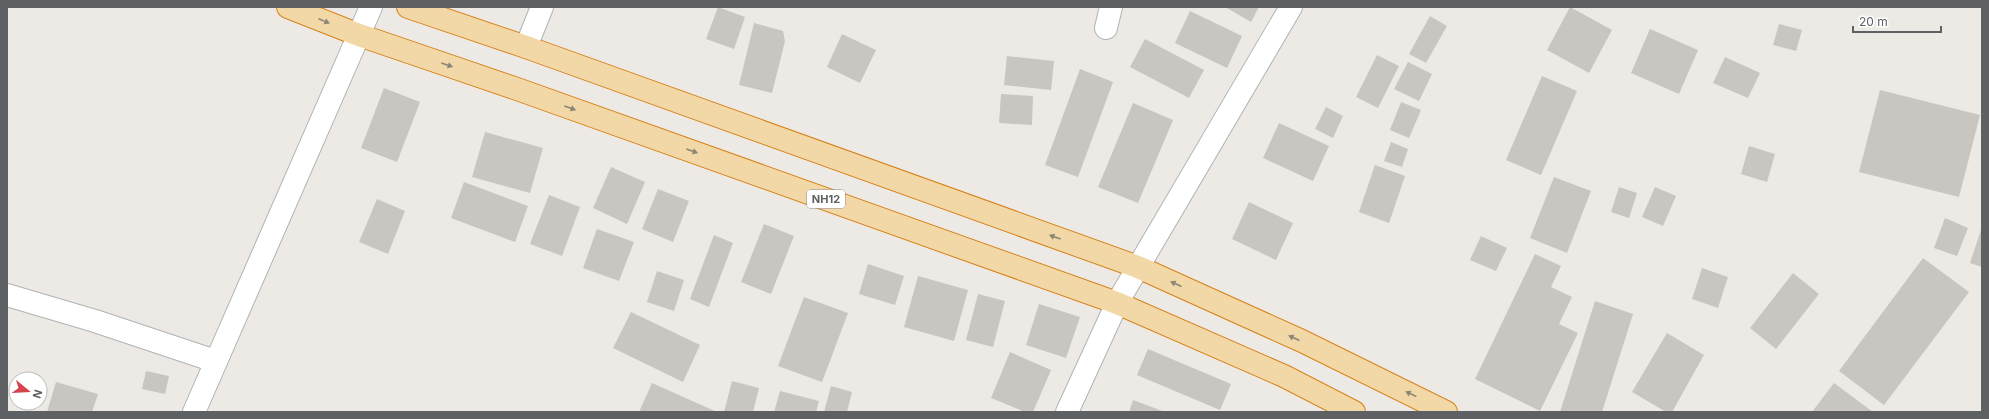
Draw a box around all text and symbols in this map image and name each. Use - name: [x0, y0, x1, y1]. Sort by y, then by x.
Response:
- scale bar: [1853, 8, 1941, 34]
- text: 20 m: [1859, 14, 1888, 29]
- one-way arrow: [319, 19, 331, 25]
- one-way arrow: [441, 62, 453, 68]
- one-way arrow: [564, 105, 576, 111]
- one-way arrow: [686, 149, 698, 155]
- road number: NH12: [807, 190, 845, 208]
- one-way arrow: [1048, 233, 1060, 239]
- one-way arrow: [1170, 281, 1181, 287]
- one-way arrow: [1288, 335, 1300, 341]
- north arrow: [8, 371, 48, 411]
- text: N: [30, 388, 45, 400]
- one-way arrow: [1406, 391, 1417, 397]

